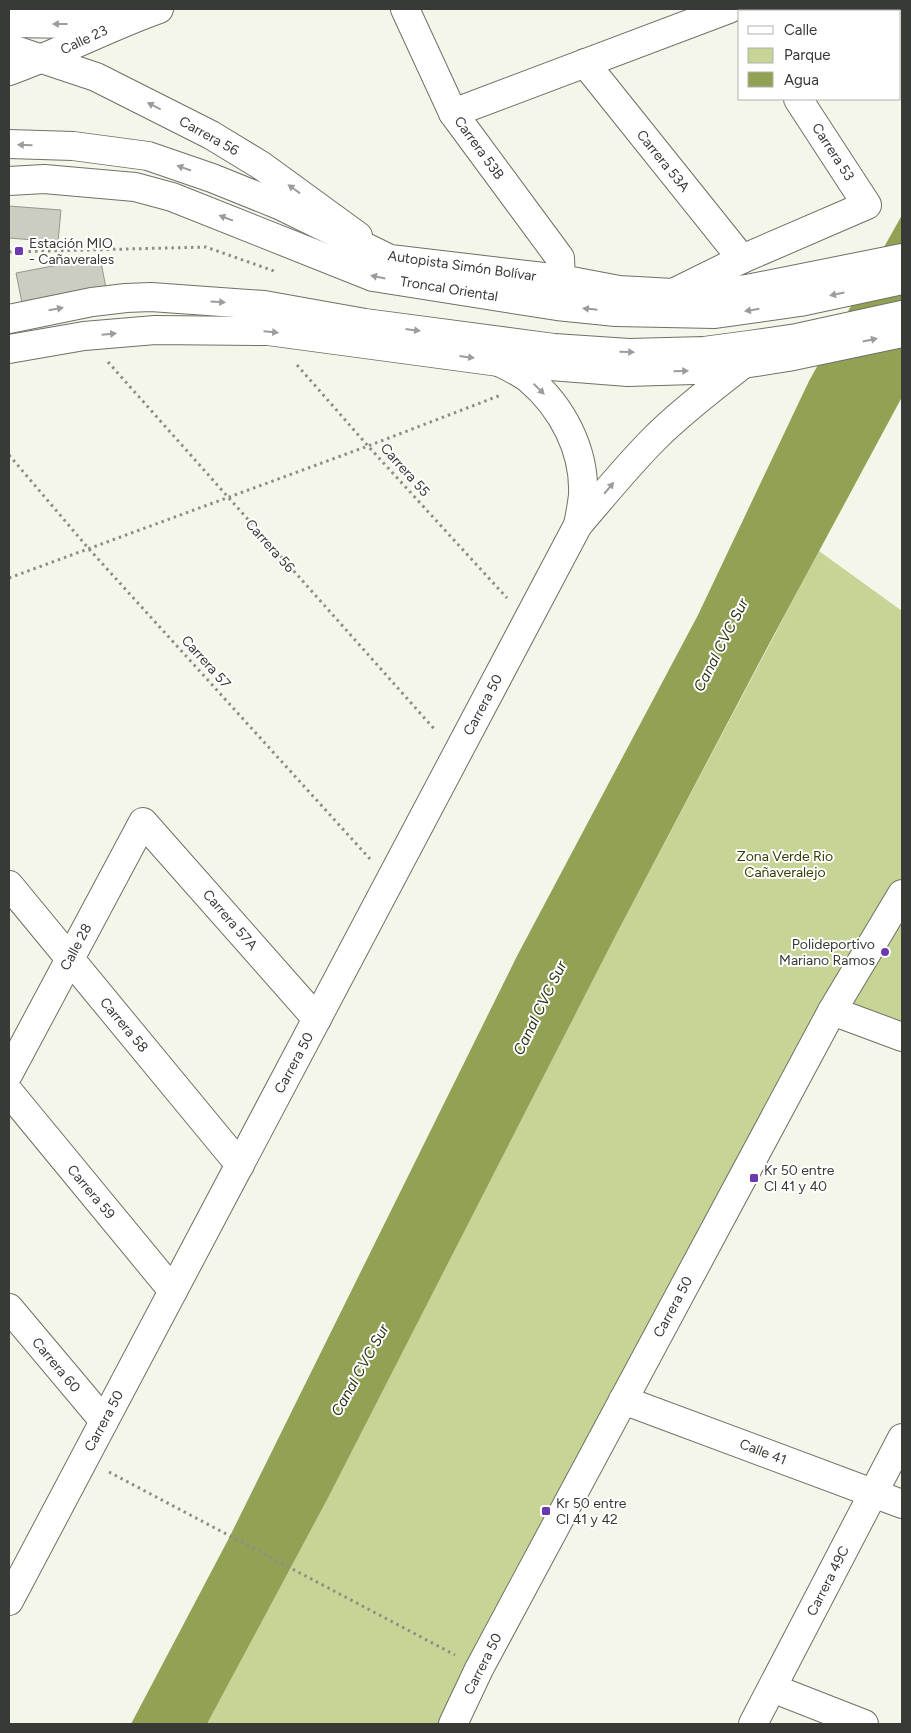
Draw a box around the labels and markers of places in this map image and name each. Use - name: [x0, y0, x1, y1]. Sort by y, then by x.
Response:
- place label: Estación MIO - Cañaverales: [29, 235, 114, 268]
- marker: Estación MIO - Cañaverales: [13, 245, 25, 257]
- place label: Polideportivo Mariano Ramos: [779, 936, 875, 969]
- marker: Polideportivo Mariano Ramos: [879, 946, 891, 958]
- place label: Kr 50 entre Cl 41 y 40: [764, 1162, 835, 1195]
- marker: Kr 50 entre Cl 41 y 40: [748, 1172, 760, 1184]
- place label: Kr 50 entre Cl 41 y 42: [556, 1495, 627, 1528]
- marker: Kr 50 entre Cl 41 y 42: [540, 1505, 552, 1517]

